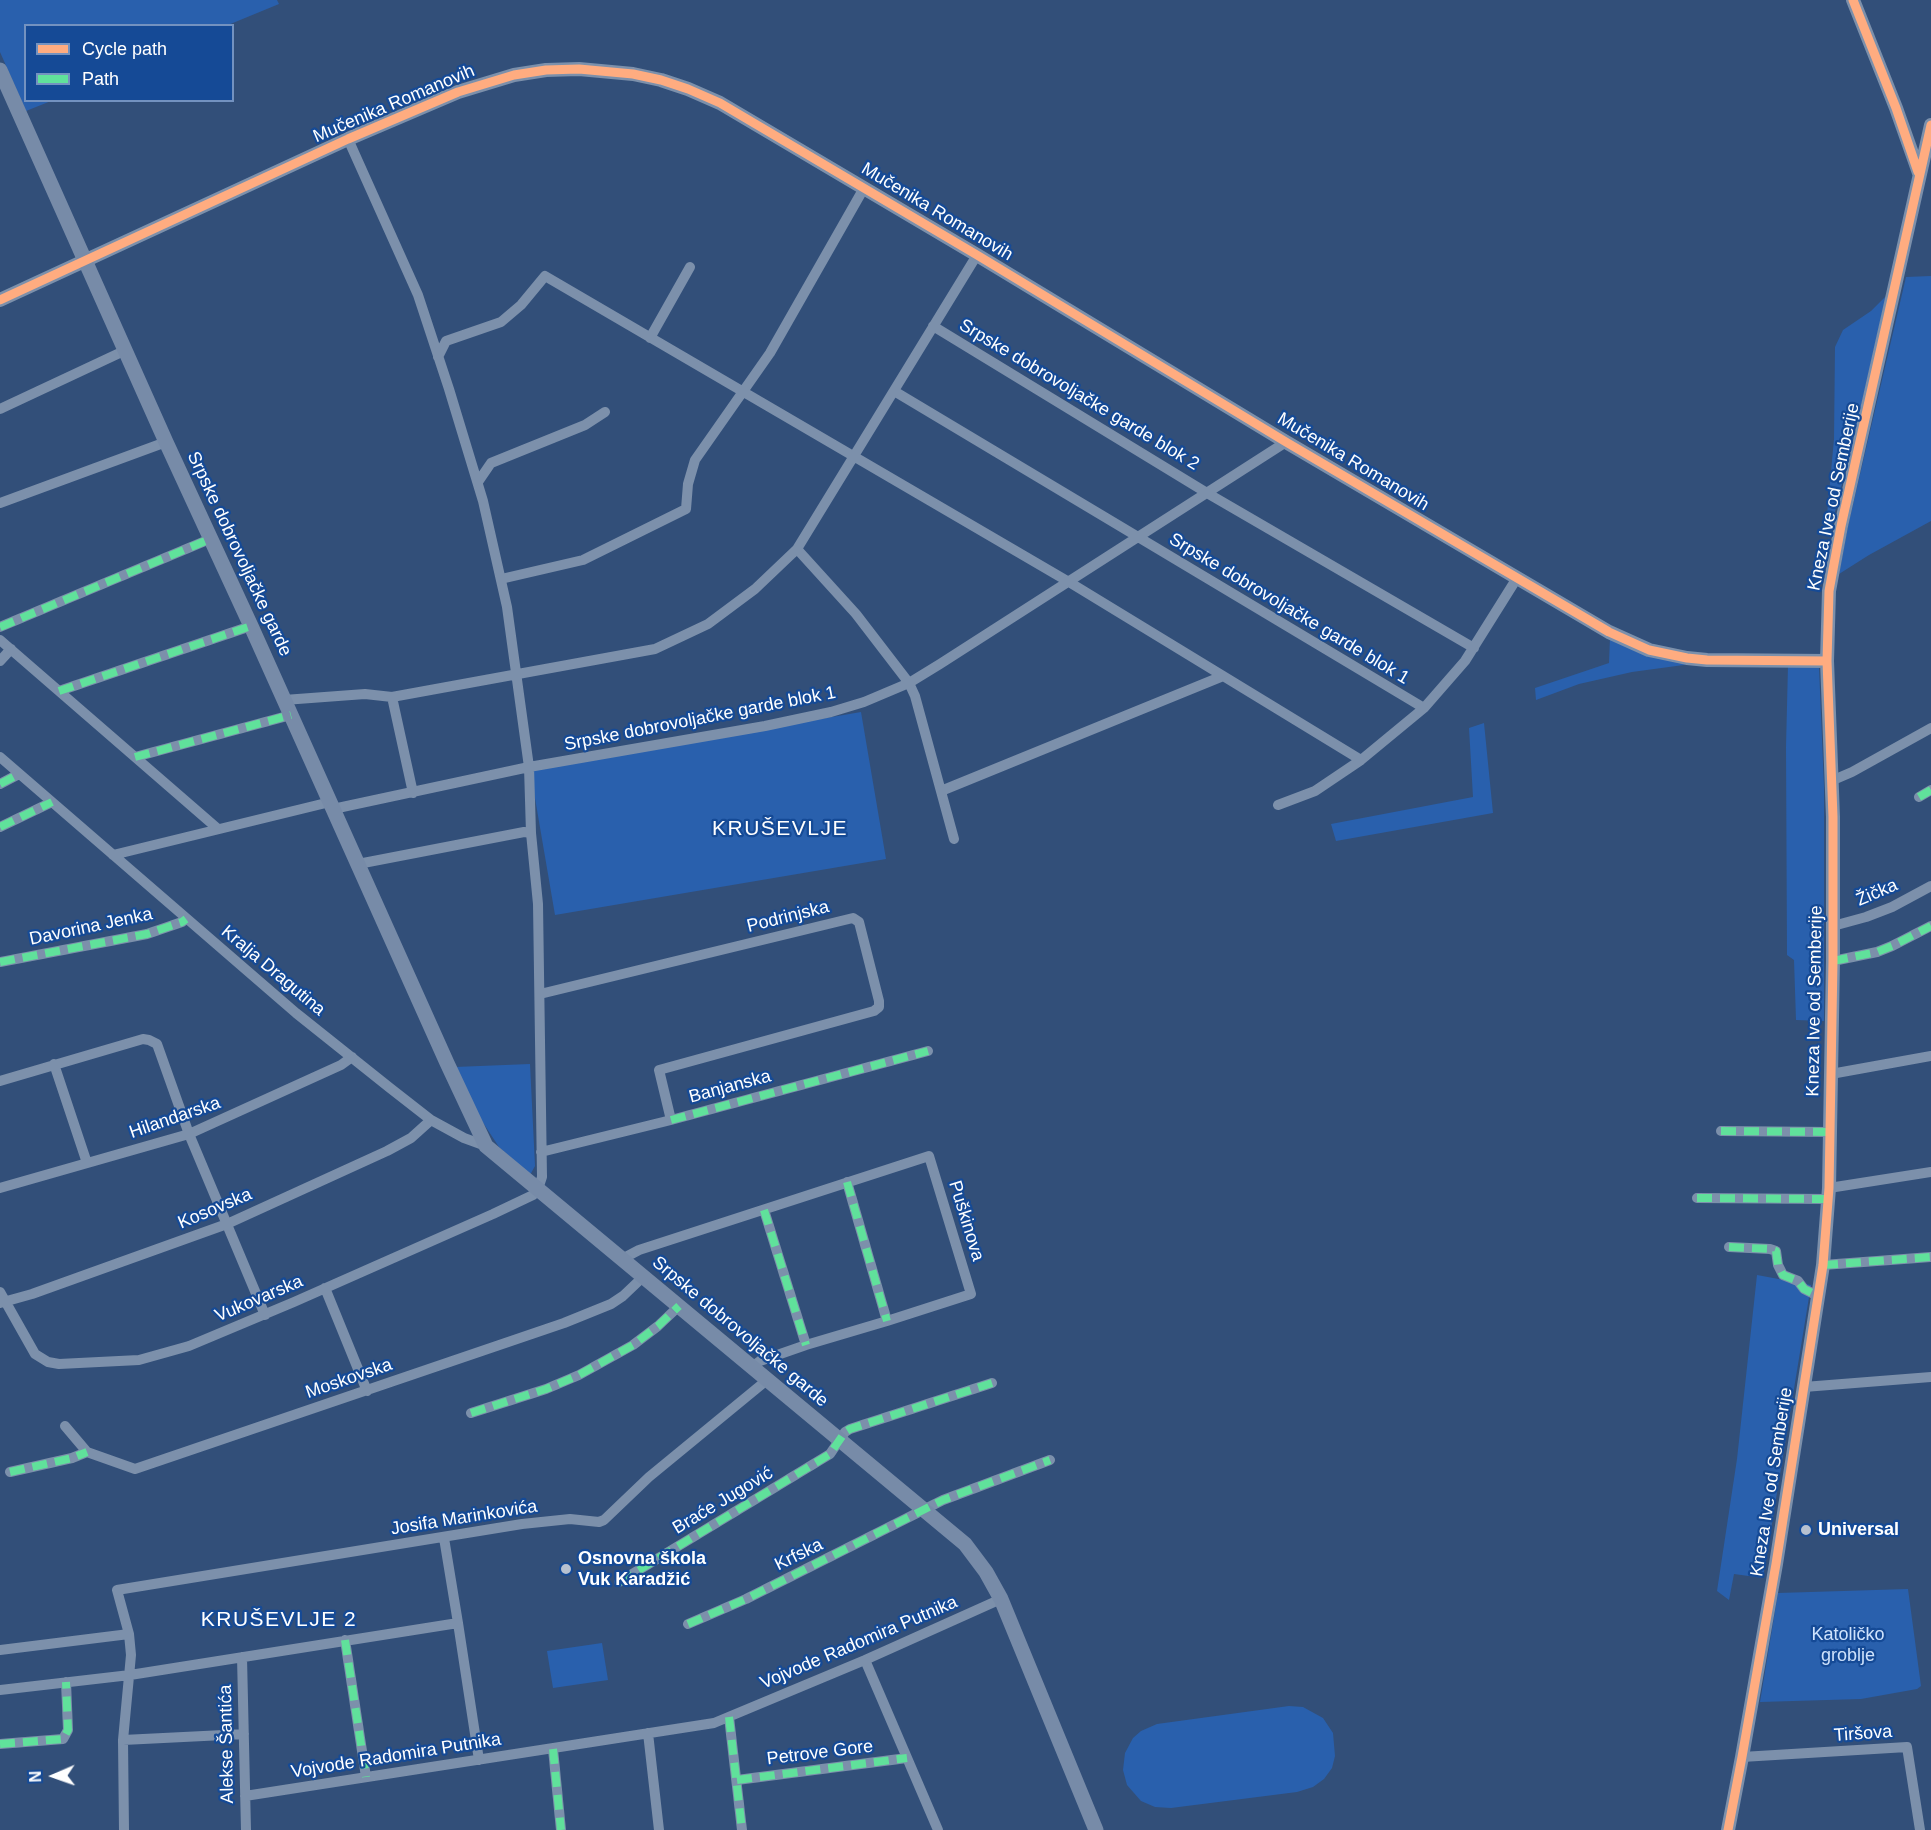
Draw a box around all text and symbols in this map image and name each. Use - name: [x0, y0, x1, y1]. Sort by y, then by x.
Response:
- legend: [24, 24, 234, 102]
- text: Cycle path: [82, 39, 167, 59]
- street label: Mučenika Romanovih: [310, 60, 478, 148]
- text: Path: [82, 69, 119, 89]
- street label: Mučenika Romanovih: [857, 158, 1017, 266]
- street label: Srpske dobrovoljačke garde blok 2: [955, 315, 1203, 475]
- street label: Kneza Ive od Semberije: [1804, 401, 1864, 593]
- street label: Mučenika Romanovih: [1273, 408, 1433, 516]
- street label: Srpske dobrovoljačke garde: [182, 448, 296, 660]
- street label: Srpske dobrovoljačke garde blok 1: [1165, 529, 1413, 689]
- street label: Srpske dobrovoljačke garde blok 1: [562, 682, 838, 756]
- district label: KRUŠEVLJE: [712, 816, 848, 842]
- street label: Žička: [1853, 875, 1901, 911]
- street label: Podrinjska: [745, 896, 831, 938]
- street label: Davorina Jenka: [28, 903, 154, 951]
- street label: Kneza Ive od Semberije: [1803, 905, 1827, 1097]
- street label: Kralja Dragutina: [217, 921, 329, 1021]
- street label: Banjanska: [687, 1066, 773, 1108]
- street label: Hilandarska: [127, 1092, 223, 1144]
- street label: Puškinova: [944, 1178, 988, 1264]
- street label: Kosovska: [175, 1184, 255, 1234]
- street label: Srpske dobrovoljačke garde: [648, 1252, 832, 1412]
- street label: Vukovarska: [212, 1271, 306, 1327]
- street label: Moskovska: [303, 1354, 395, 1404]
- street label: Kneza Ive od Semberije: [1746, 1386, 1798, 1578]
- street label: Braće Jugović: [669, 1463, 777, 1539]
- street label: Josifa Marinkovića: [389, 1496, 539, 1540]
- place label: Universal: [1818, 1519, 1899, 1541]
- marker: Universal: [1799, 1523, 1813, 1537]
- street label: Krfska: [771, 1534, 827, 1576]
- place label: Osnovna škola Vuk Karadžić: [578, 1548, 706, 1590]
- marker: Osnovna škola Vuk Karadžić: [559, 1562, 573, 1576]
- street label: Vojvode Radomira Putnika: [757, 1592, 961, 1694]
- district label: KRUŠEVLJE 2: [201, 1607, 357, 1633]
- park label: Katoličko groblje: [1811, 1624, 1885, 1666]
- street label: Alekse Šantića: [215, 1684, 239, 1804]
- street label: Tiršova: [1833, 1721, 1893, 1747]
- street label: Vojvode Radomira Putnika: [290, 1729, 502, 1783]
- street label: Petrove Gore: [766, 1736, 874, 1770]
- north arrow: [24, 1746, 84, 1806]
- text: N: [27, 1771, 44, 1783]

